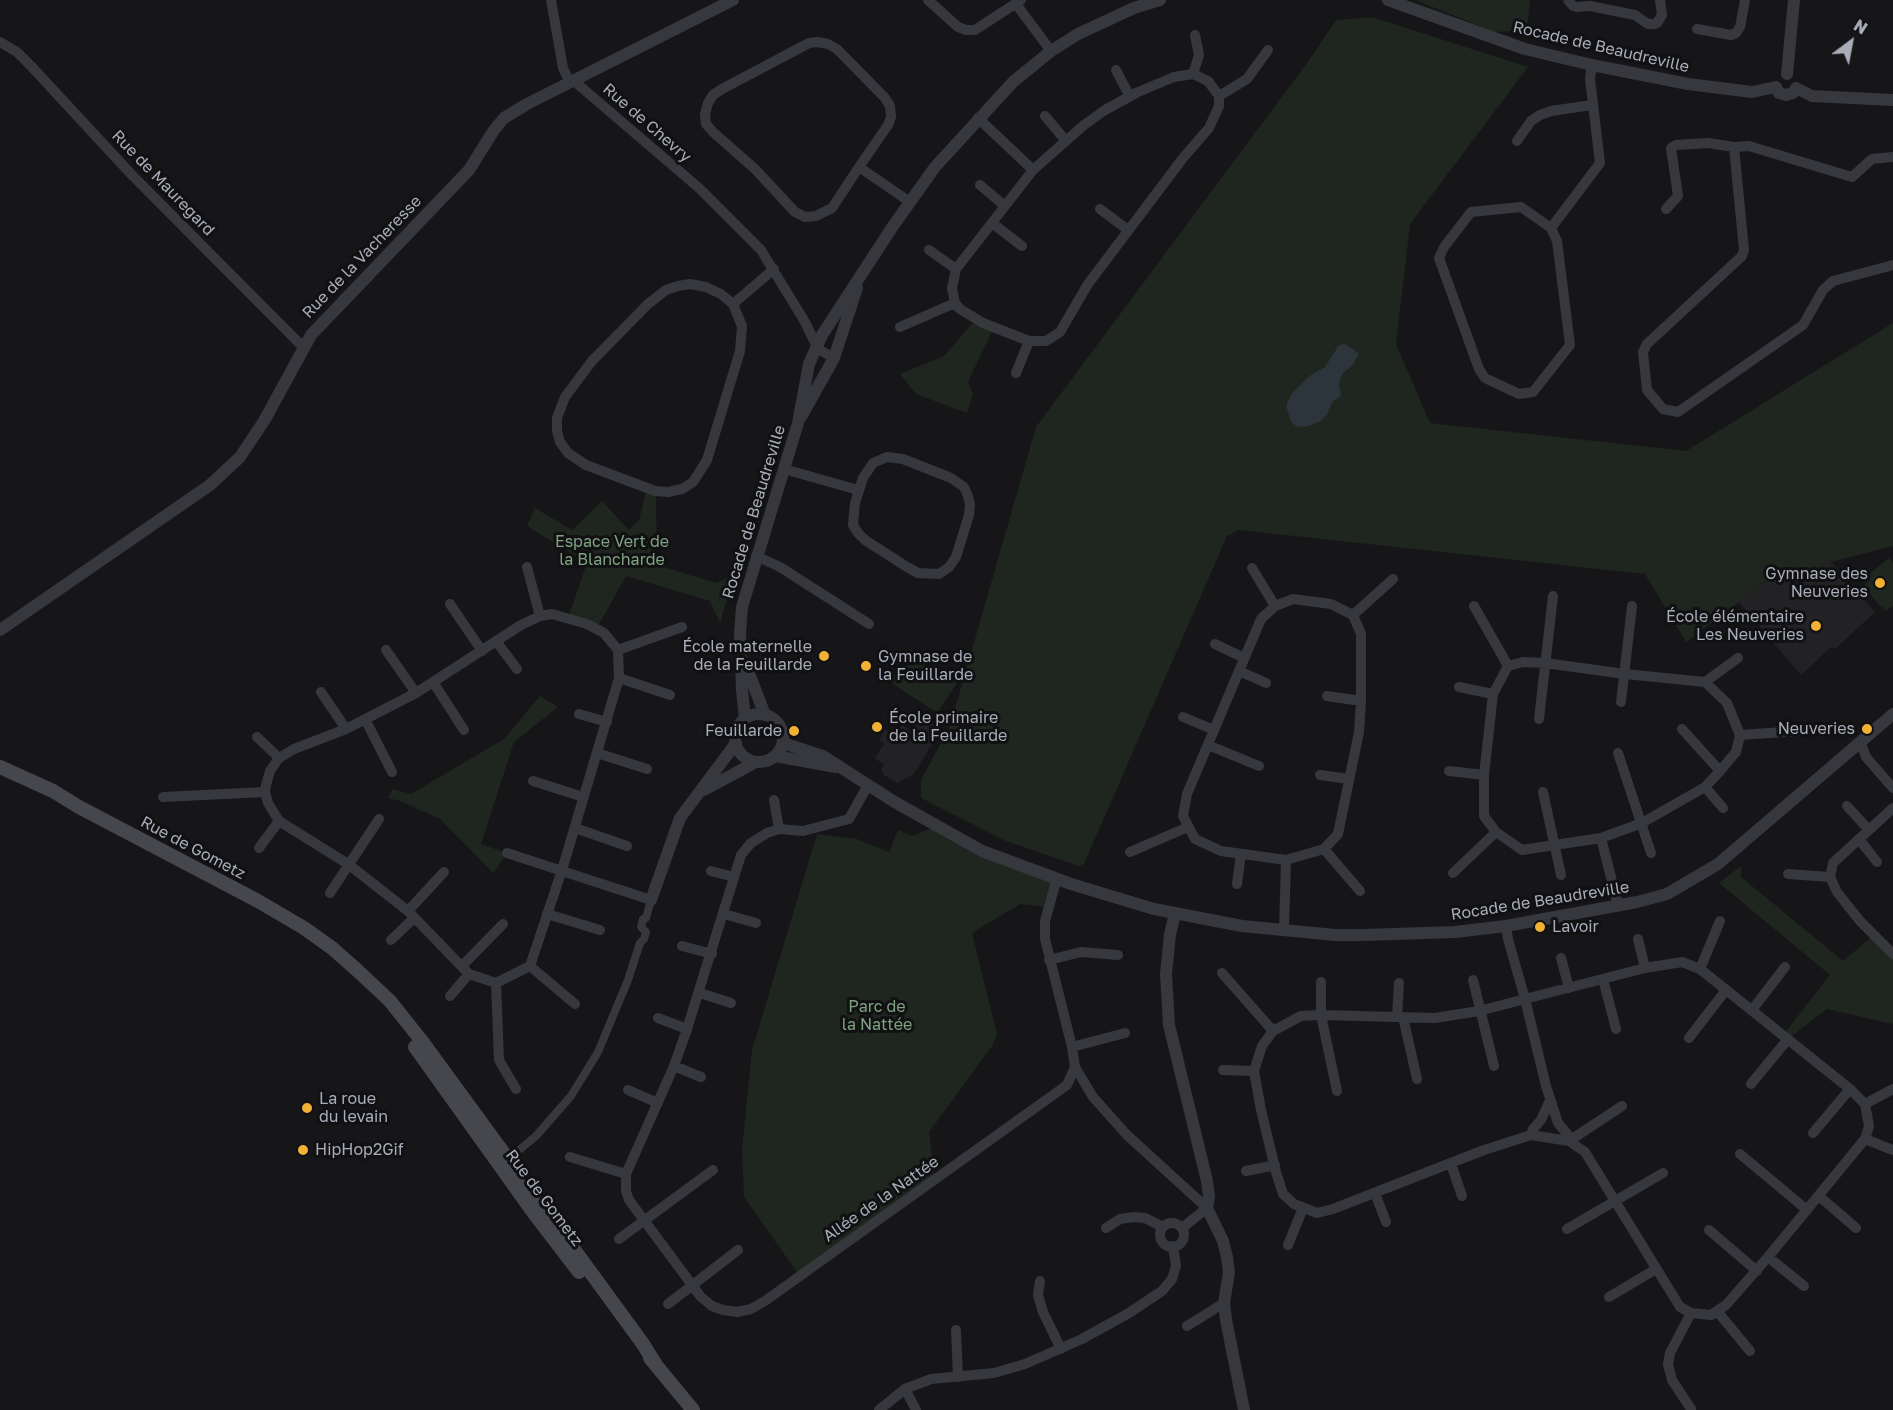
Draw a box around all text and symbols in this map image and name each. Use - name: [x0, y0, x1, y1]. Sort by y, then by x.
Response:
- north arrow: [1821, 12, 1881, 72]
- text: N: [1850, 15, 1871, 38]
- street label: Rocade de Beaudreville: [1511, 17, 1691, 77]
- street label: Rue de Chevry: [599, 79, 695, 167]
- street label: Rue de Mauregard: [108, 126, 218, 240]
- street label: Rue de la Vacheresse: [298, 192, 426, 322]
- street label: Rocade de Beaudreville: [718, 423, 790, 601]
- park label: Espace Vert de la Blancharde: [555, 532, 669, 570]
- place label: Gymnase des Neuveries: [1765, 564, 1868, 602]
- marker: Gymnase des Neuveries: [1873, 576, 1887, 590]
- place label: École élémentaire Les Neuveries: [1666, 607, 1804, 645]
- marker: École élémentaire Les Neuveries: [1809, 619, 1823, 633]
- place label: École maternelle de la Feuillarde: [682, 637, 812, 675]
- place label: Gymnase de la Feuillarde: [878, 647, 973, 685]
- marker: École maternelle de la Feuillarde: [817, 649, 831, 663]
- marker: Gymnase de la Feuillarde: [859, 659, 873, 673]
- place label: École primaire de la Feuillarde: [889, 708, 1007, 746]
- place label: Neuveries: [1778, 719, 1855, 739]
- marker: École primaire de la Feuillarde: [870, 720, 884, 734]
- place label: Feuillarde: [705, 721, 782, 741]
- marker: Neuveries: [1860, 722, 1874, 736]
- marker: Feuillarde: [787, 724, 801, 738]
- street label: Rue de Gometz: [137, 812, 249, 884]
- street label: Rocade de Beaudreville: [1449, 877, 1631, 925]
- place label: Lavoir: [1552, 917, 1599, 937]
- marker: Lavoir: [1533, 920, 1547, 934]
- park label: Parc de la Nattée: [842, 997, 912, 1035]
- place label: La roue du levain: [319, 1089, 388, 1127]
- marker: La roue du levain: [300, 1101, 314, 1115]
- place label: HipHop2Gif: [315, 1140, 404, 1160]
- marker: HipHop2Gif: [296, 1143, 310, 1157]
- street label: Rue de Gometz: [501, 1146, 587, 1250]
- street label: Allée de la Nattée: [820, 1152, 942, 1246]

